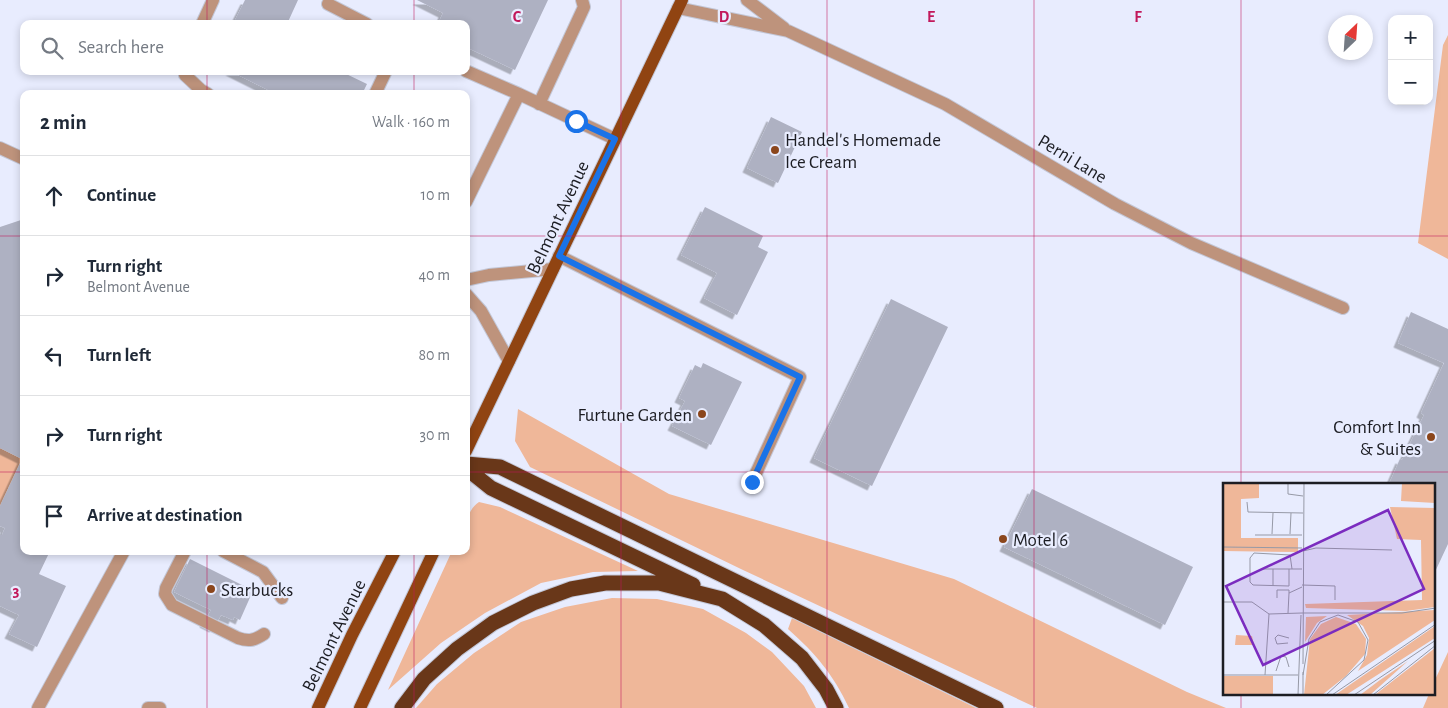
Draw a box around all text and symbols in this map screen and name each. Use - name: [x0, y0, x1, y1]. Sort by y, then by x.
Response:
- text: C: [513, 9, 522, 25]
- text: D: [719, 9, 730, 25]
- text: E: [927, 9, 935, 25]
- text: F: [1134, 9, 1142, 25]
- north arrow: [1328, 15, 1373, 60]
- map controls: [1388, 15, 1433, 105]
- button: +: [1388, 15, 1433, 60]
- search box: [20, 20, 470, 75]
- icon: search: [38, 34, 66, 62]
- text: Search here: [78, 38, 164, 57]
- button: −: [1388, 60, 1433, 105]
- route start: [565, 110, 588, 133]
- text: 2 min: [40, 112, 87, 133]
- text: Walk · 160 m: [372, 114, 450, 130]
- place label: Handel's Homemade Ice Cream: [785, 131, 941, 172]
- street label: Perni Lane: [1035, 131, 1110, 187]
- marker: Handel's Homemade Ice Cream: [769, 144, 781, 156]
- street label: Belmont Avenue: [524, 158, 593, 277]
- icon: ahead: [40, 182, 68, 210]
- text: Continue: [87, 186, 156, 205]
- text: 10 m: [421, 187, 450, 203]
- text: Turn right: [87, 257, 162, 276]
- icon: right: [40, 262, 68, 290]
- text: 40 m: [418, 267, 450, 283]
- text: Belmont Avenue: [87, 279, 190, 295]
- icon: left: [40, 342, 68, 370]
- text: Turn left: [87, 346, 151, 365]
- text: 80 m: [419, 347, 450, 363]
- place label: Furtune Garden: [577, 406, 692, 425]
- marker: Furtune Garden: [696, 408, 708, 420]
- place label: Comfort Inn & Suites: [1333, 418, 1421, 459]
- icon: right: [40, 422, 68, 450]
- text: Turn right: [87, 426, 162, 445]
- text: 30 m: [420, 427, 450, 443]
- marker: Comfort Inn & Suites: [1425, 431, 1437, 443]
- route end: [741, 471, 764, 494]
- inset map: [1223, 483, 1436, 696]
- icon: arrive: [40, 502, 68, 530]
- text: Arrive at destination: [87, 506, 243, 525]
- place label: Motel 6: [1013, 531, 1068, 550]
- marker: Motel 6: [997, 533, 1009, 545]
- street label: Belmont Avenue: [299, 577, 370, 695]
- place label: Starbucks: [221, 581, 293, 600]
- text: 3: [13, 583, 20, 599]
- marker: Starbucks: [205, 583, 217, 595]

